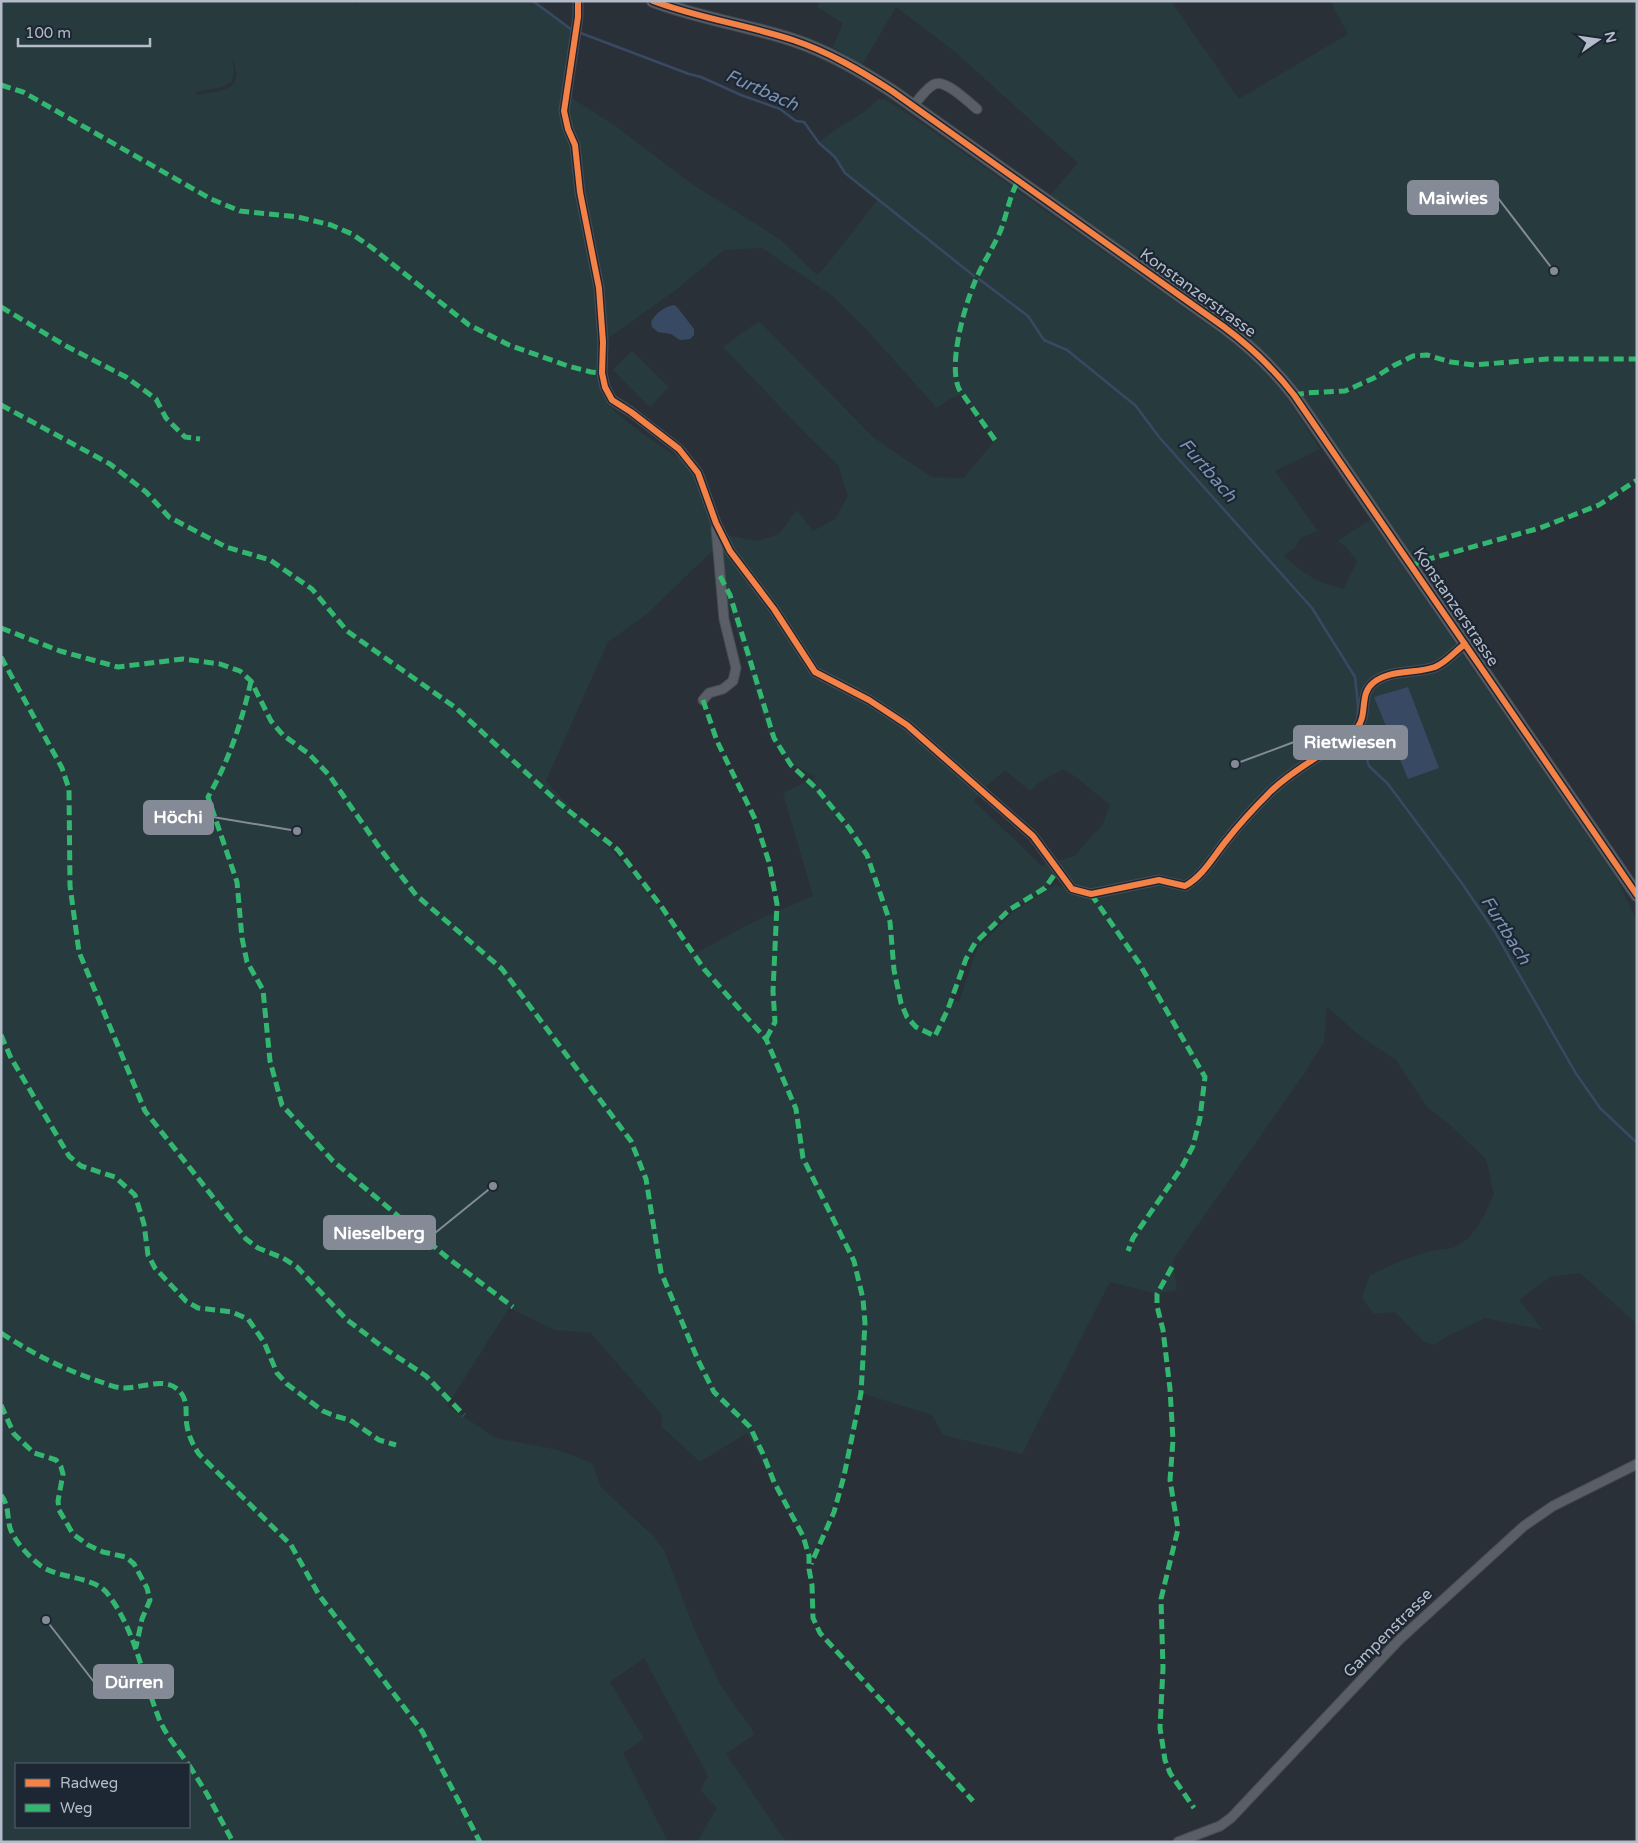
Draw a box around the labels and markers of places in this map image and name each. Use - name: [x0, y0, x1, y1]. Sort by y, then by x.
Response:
- callout: Maiwies: [1408, 181, 1498, 214]
- callout: Rietwiesen: [1294, 726, 1407, 759]
- callout: Höchi: [144, 801, 213, 834]
- callout: Nieselberg: [324, 1216, 435, 1249]
- callout: Dürren: [94, 1665, 173, 1698]

